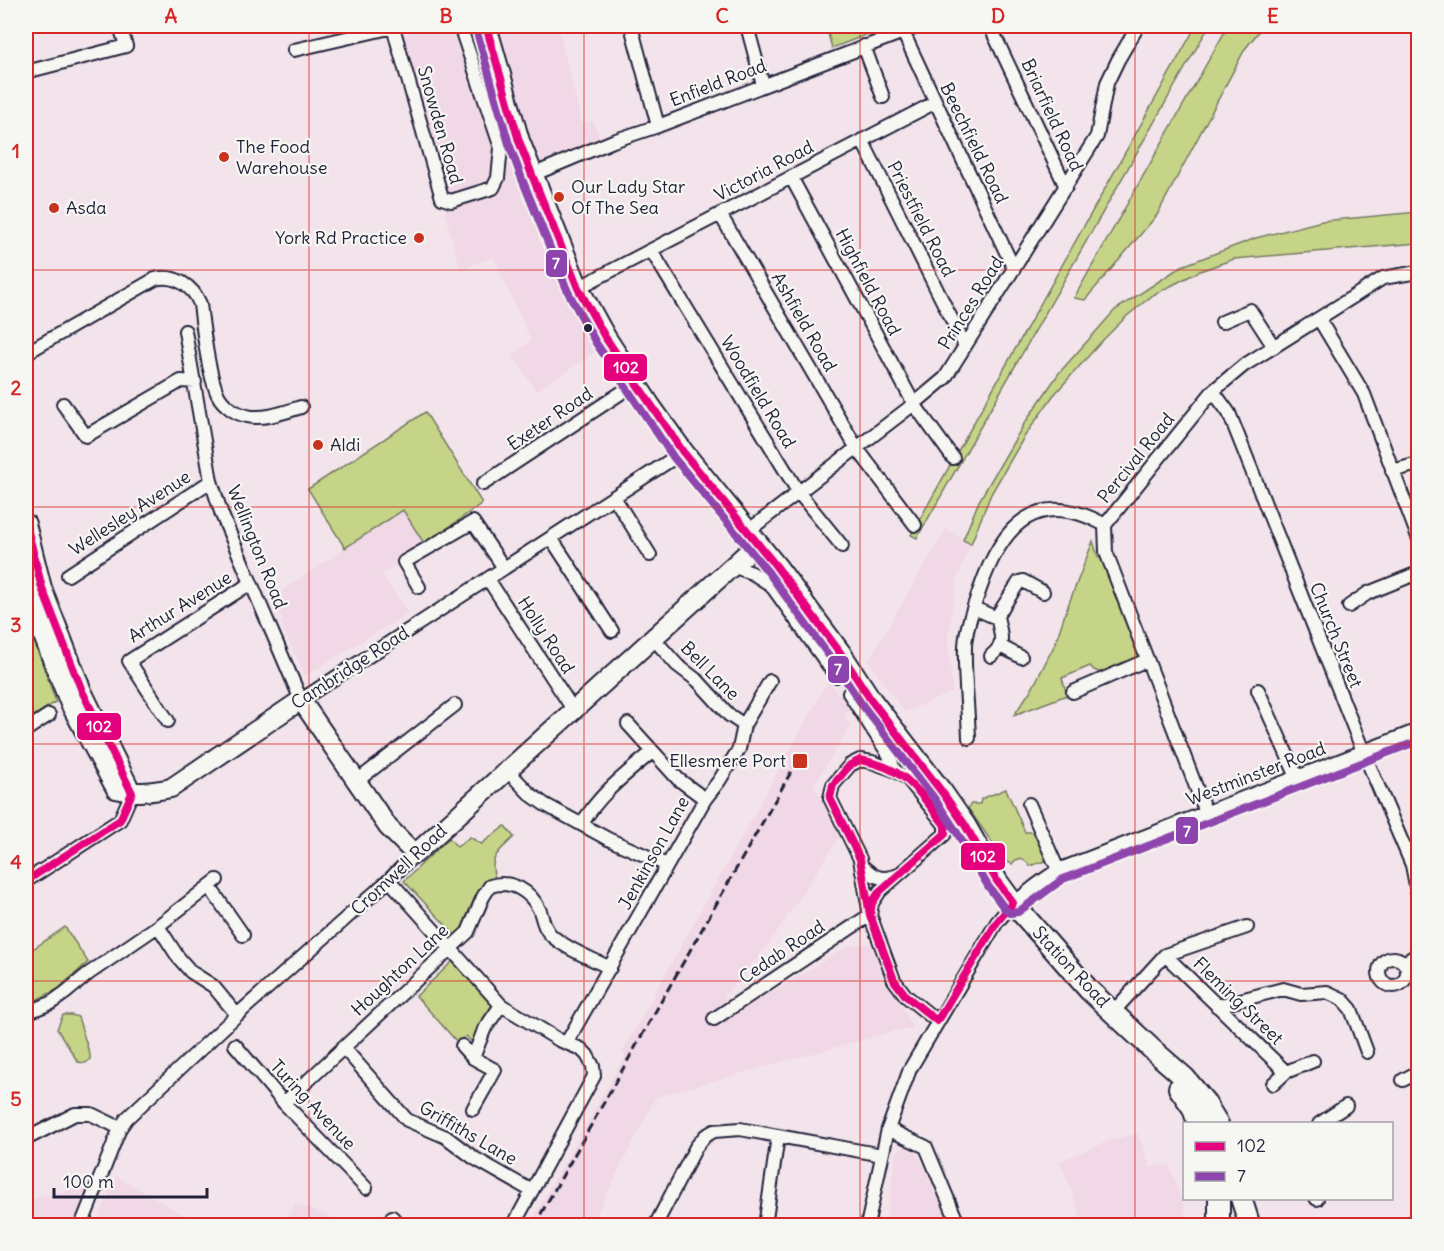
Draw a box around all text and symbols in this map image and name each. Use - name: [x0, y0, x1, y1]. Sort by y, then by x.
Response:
- text: A: [165, 3, 178, 28]
- text: B: [439, 3, 453, 28]
- text: C: [715, 3, 729, 28]
- text: D: [991, 3, 1005, 28]
- text: E: [1267, 3, 1279, 28]
- street label: Enfield Road: [666, 53, 770, 111]
- street label: Briarfield Road: [1016, 55, 1089, 175]
- street label: Snowden Road: [413, 63, 468, 187]
- street label: Beechfield Road: [935, 79, 1014, 207]
- place label: The Food Warehouse: [236, 135, 327, 179]
- street label: Victoria Road: [710, 135, 818, 206]
- text: 1: [12, 138, 20, 163]
- marker: The Food Warehouse: [217, 150, 231, 164]
- street label: Priestfield Road: [882, 157, 961, 281]
- place label: Our Lady Star Of The Sea: [571, 175, 686, 219]
- marker: Our Lady Star Of The Sea: [552, 190, 566, 204]
- place label: Asda: [66, 196, 107, 219]
- marker: Asda: [47, 201, 61, 215]
- street label: Highfield Road: [831, 224, 906, 340]
- place label: York Rd Practice: [275, 226, 407, 249]
- marker: York Rd Practice: [412, 231, 426, 245]
- line badge: 7: [545, 249, 568, 278]
- street label: Princes Road: [933, 251, 1009, 354]
- text: 7: [552, 253, 560, 273]
- street label: Ashfield Road: [767, 268, 842, 376]
- unlabelled marker: [582, 322, 594, 334]
- street label: Woodfield Road: [716, 331, 801, 453]
- line badge: 102: [603, 353, 648, 382]
- text: 102: [613, 357, 639, 377]
- text: 2: [11, 375, 22, 400]
- street label: Exeter Road: [503, 381, 597, 455]
- street label: Percival Road: [1092, 408, 1179, 508]
- place label: Aldi: [330, 433, 360, 456]
- marker: Aldi: [311, 438, 325, 452]
- street label: Wellesley Avenue: [65, 465, 195, 560]
- street label: Wellington Road: [222, 482, 293, 612]
- street label: Arthur Avenue: [124, 566, 236, 648]
- street label: Church Street: [1305, 579, 1368, 691]
- street label: Holly Road: [513, 592, 580, 678]
- text: 3: [10, 612, 22, 637]
- street label: Cambridge Road: [286, 621, 413, 714]
- street label: Bell Lane: [676, 636, 745, 705]
- line badge: 7: [827, 655, 850, 684]
- text: 7: [834, 659, 842, 679]
- line badge: 102: [76, 712, 122, 741]
- text: 102: [86, 716, 112, 736]
- street label: Westminster Road: [1183, 736, 1329, 811]
- place label: Ellesmere Port: [669, 749, 786, 772]
- marker: Ellesmere Port: [791, 752, 809, 770]
- street label: Jenkinson Lane: [613, 792, 694, 913]
- line badge: 7: [1175, 816, 1199, 845]
- street label: Cromwell Road: [346, 819, 452, 920]
- text: 7: [1183, 821, 1191, 841]
- line badge: 102: [960, 842, 1006, 871]
- text: 102: [970, 846, 996, 866]
- text: 4: [10, 849, 22, 874]
- street label: Cedab Road: [735, 914, 829, 989]
- street label: Houghton Lane: [346, 919, 453, 1021]
- street label: Station Road: [1028, 921, 1115, 1013]
- street label: Fleming Street: [1188, 952, 1288, 1049]
- street label: Turing Avenue: [266, 1055, 361, 1155]
- text: 5: [10, 1086, 22, 1111]
- street label: Griffiths Lane: [415, 1095, 521, 1170]
- legend: [1183, 1122, 1393, 1200]
- text: 102: [1237, 1134, 1266, 1157]
- scale bar: [54, 1161, 207, 1199]
- text: 7: [1237, 1164, 1246, 1187]
- text: 100 m: [63, 1170, 114, 1193]

